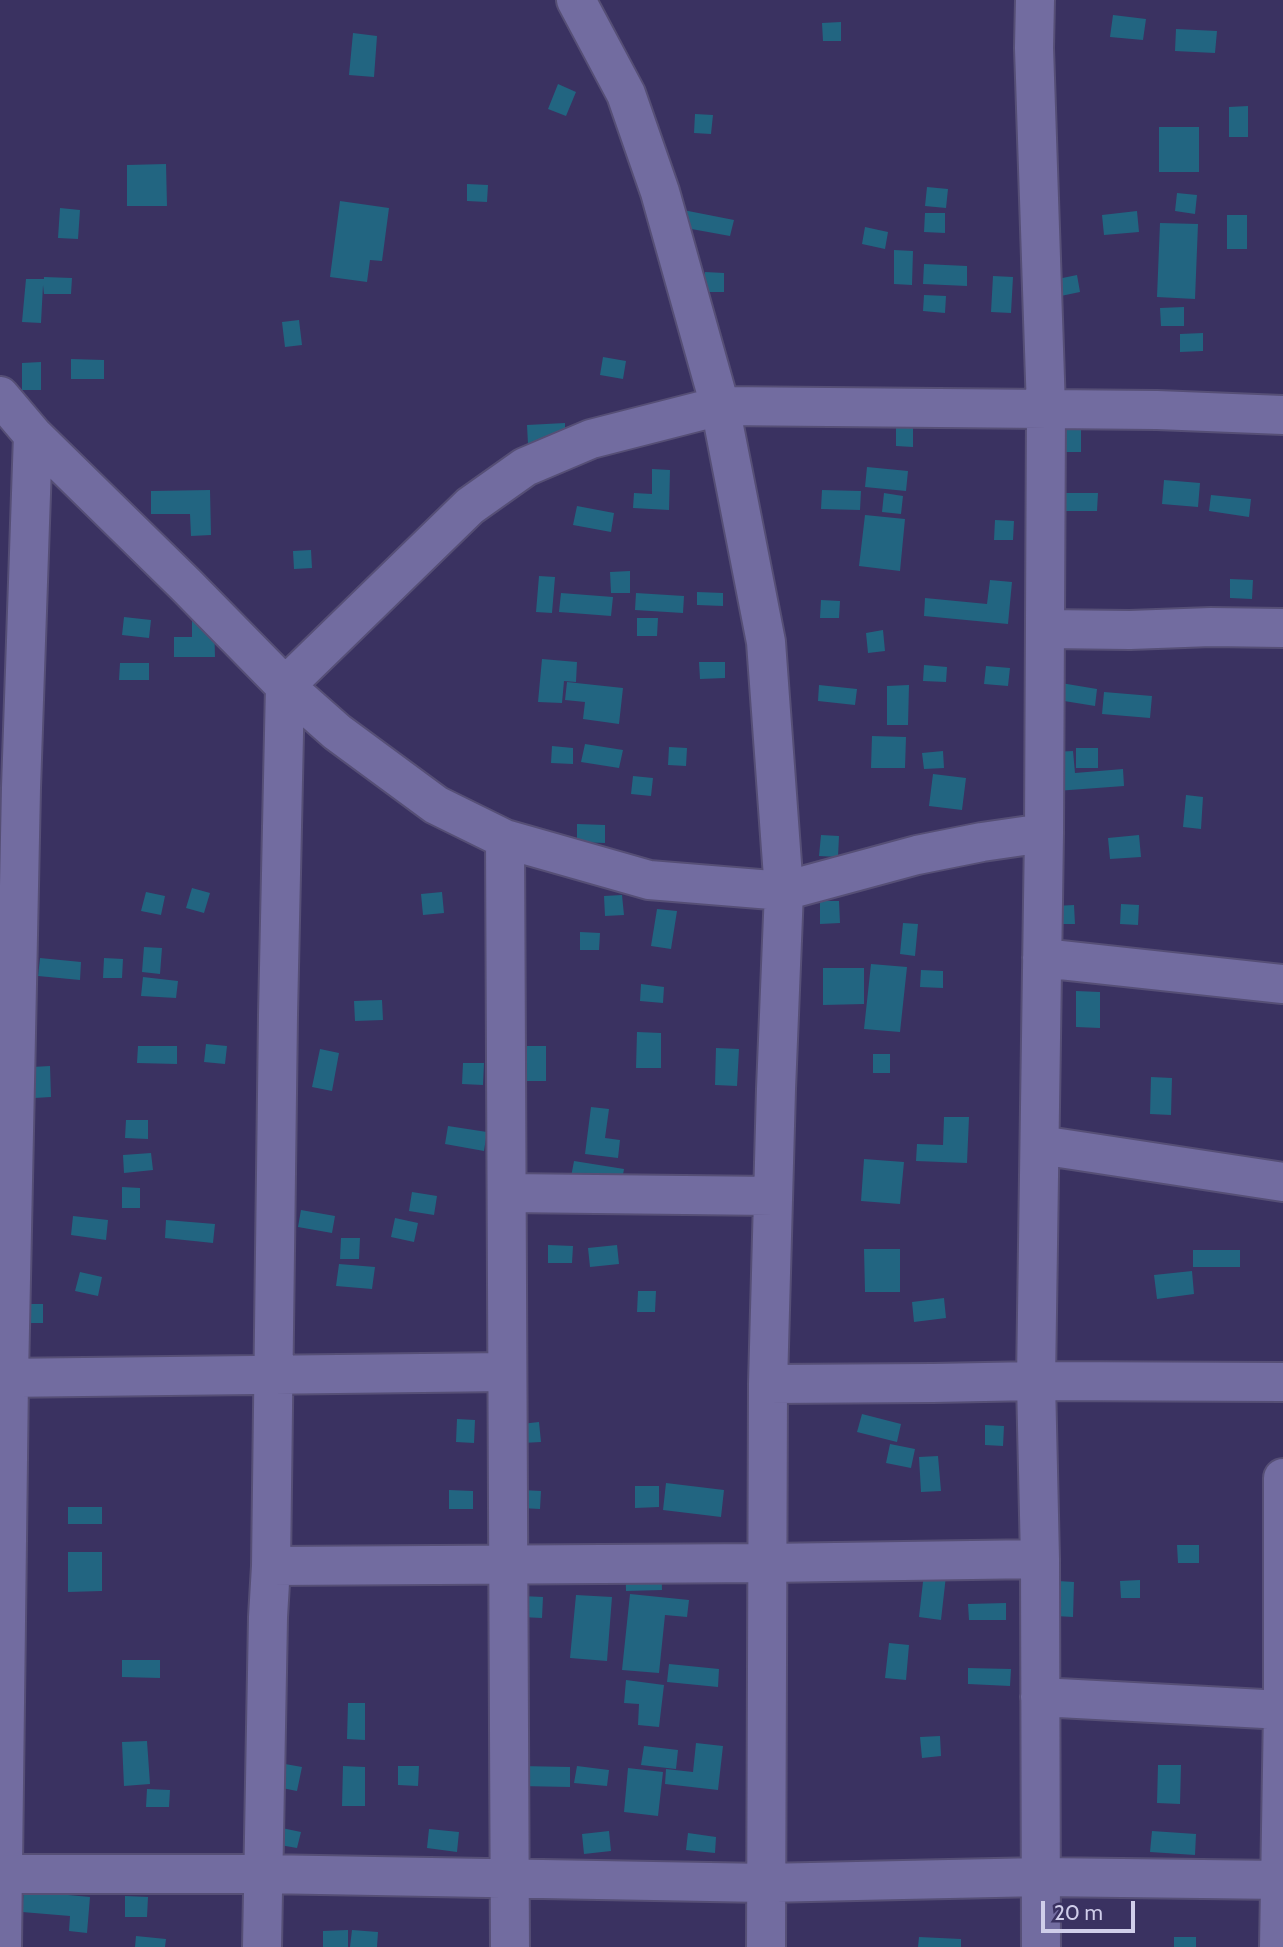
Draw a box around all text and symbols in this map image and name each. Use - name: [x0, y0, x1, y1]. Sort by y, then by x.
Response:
- scale bar: [1045, 1888, 1140, 1932]
- text: 20 m: [1054, 1900, 1103, 1925]

